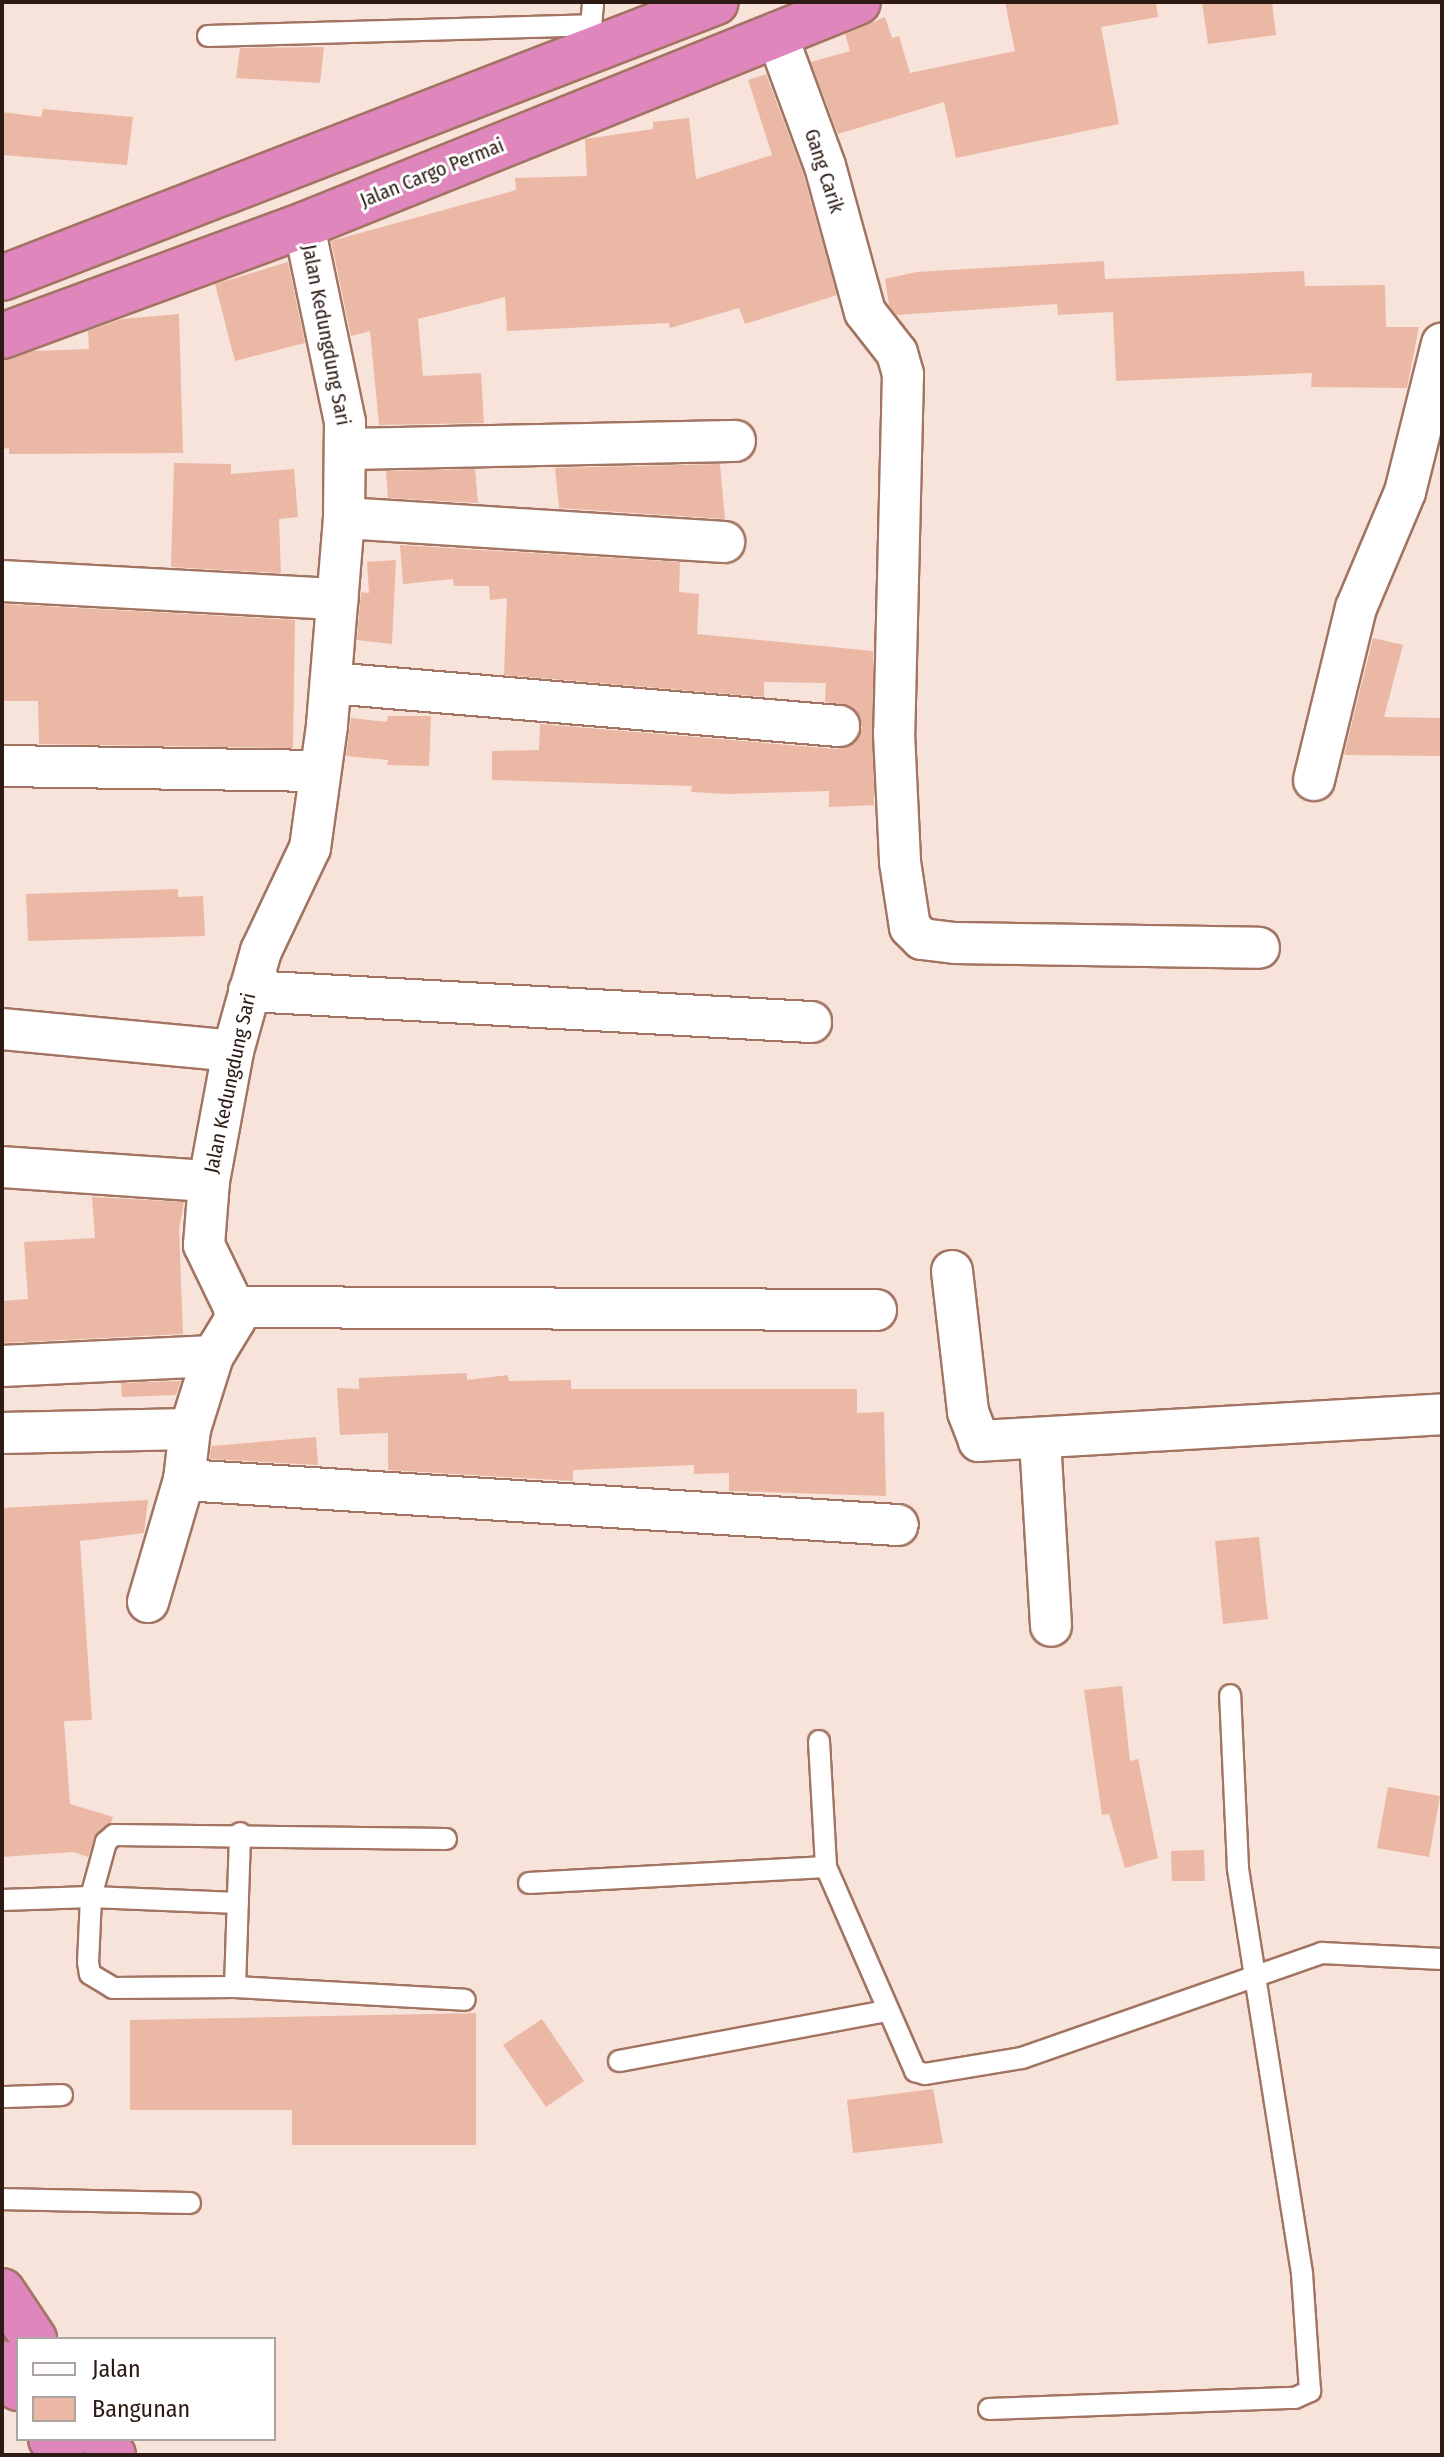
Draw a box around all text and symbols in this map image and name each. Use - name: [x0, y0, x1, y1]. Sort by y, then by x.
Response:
- street label: Gang Carik: [799, 126, 849, 216]
- street label: Jalan Cargo Permai: [357, 133, 507, 213]
- street label: Jalan Kedungdung Sari: [297, 242, 355, 428]
- street label: Jalan Kedungdung Sari: [199, 991, 261, 1175]
- legend: [16, 2337, 276, 2441]
- text: Jalan: [92, 2355, 141, 2383]
- text: Bangunan: [92, 2395, 190, 2423]

